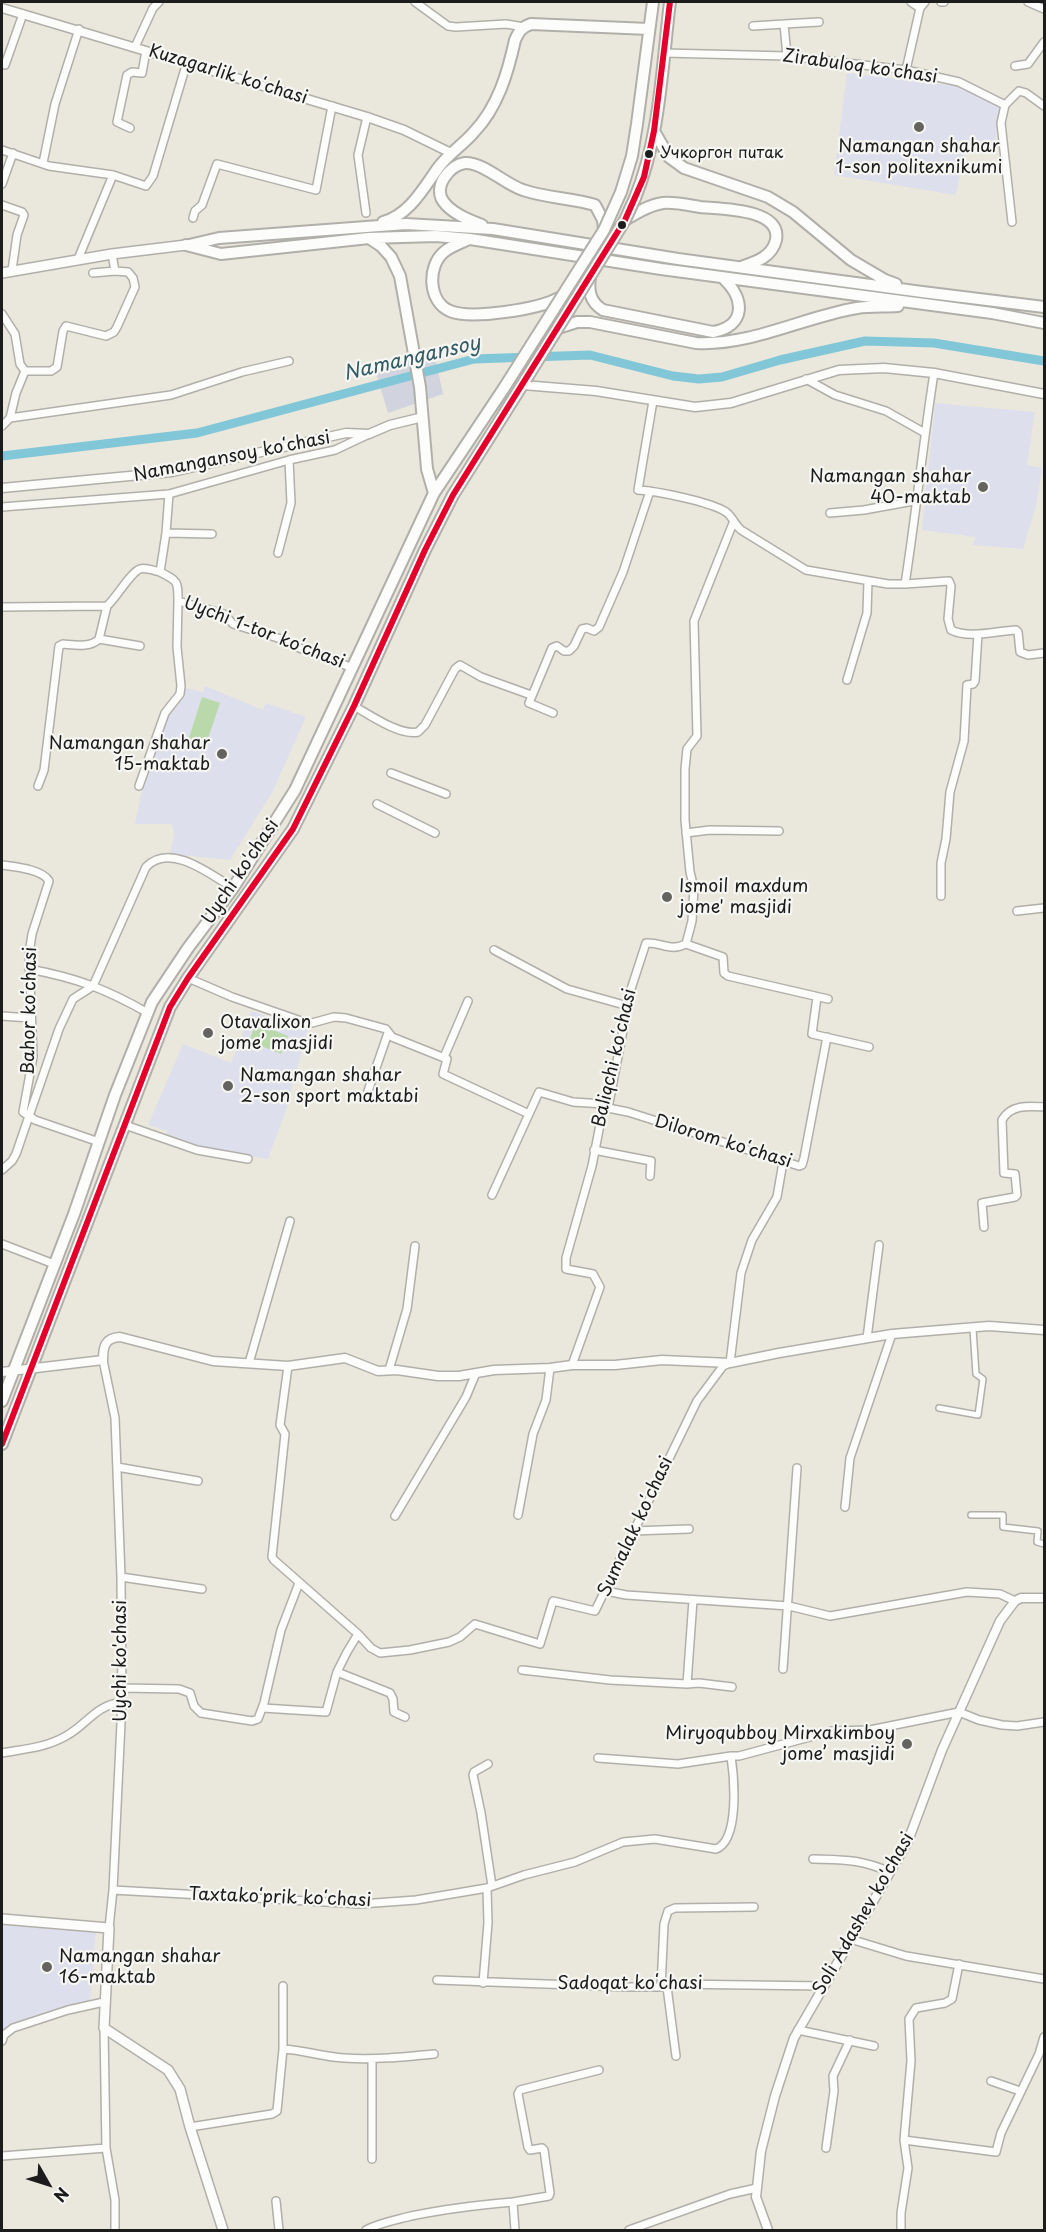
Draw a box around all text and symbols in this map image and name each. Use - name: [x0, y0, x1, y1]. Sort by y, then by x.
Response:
- street label: Kuzagarlik koʻchasi: [146, 41, 310, 109]
- street label: Zirabuloq ko'chasi: [781, 45, 939, 89]
- marker: Namangan shahar 1-son politexnikumi: [912, 120, 926, 134]
- place label: Namangan shahar 1-son politexnikumi: [835, 136, 1003, 178]
- place label: Учкоргон питак: [660, 144, 783, 164]
- marker: Учкоргон питак: [643, 148, 655, 160]
- unlabelled marker: [616, 219, 628, 231]
- water label: Namangansoy: [341, 332, 483, 386]
- street label: Namangansoy koʻchasi: [132, 427, 332, 487]
- place label: Namangan shahar 40-maktab: [810, 466, 971, 508]
- marker: Namangan shahar 40-maktab: [976, 480, 990, 494]
- street label: Uychi 1-tor koʻchasi: [180, 592, 348, 674]
- place label: Namangan shahar 15-maktab: [49, 733, 210, 776]
- marker: Namangan shahar 15-maktab: [215, 747, 229, 761]
- street label: Uychi ko'chasi: [198, 815, 284, 929]
- place label: Ismoil maxdum jome' masjidi: [679, 876, 808, 918]
- marker: Ismoil maxdum jome' masjidi: [660, 890, 674, 904]
- street label: Bahor koʻchasi: [18, 947, 42, 1075]
- street label: Baliqchi koʻchasi: [589, 987, 641, 1129]
- place label: Otavalixon jome’ masjidi: [220, 1012, 333, 1054]
- marker: Otavalixon jome’ masjidi: [201, 1026, 215, 1040]
- place label: Namangan shahar 2-son sport maktabi: [240, 1065, 419, 1108]
- marker: Namangan shahar 2-son sport maktabi: [221, 1079, 235, 1093]
- street label: Dilorom koʻchasi: [652, 1111, 794, 1173]
- street label: Sumalak koʻchasi: [594, 1453, 678, 1601]
- street label: Uychi ko'chasi: [110, 1600, 132, 1722]
- place label: Miryoqubboy Mirxakimboy jome’ masjidi: [665, 1723, 895, 1766]
- marker: Miryoqubboy Mirxakimboy jome’ masjidi: [900, 1737, 914, 1751]
- street label: Soli Adashev ko'chasi: [809, 1829, 919, 1999]
- street label: Taxtakoʻprik koʻchasi: [188, 1884, 372, 1912]
- place label: Namangan shahar 16-maktab: [59, 1946, 220, 1988]
- marker: Namangan shahar 16-maktab: [40, 1960, 54, 1974]
- street label: Sadoqat koʻchasi: [557, 1973, 703, 1995]
- north arrow: [18, 2154, 78, 2214]
- text: N: [49, 2183, 75, 2208]

